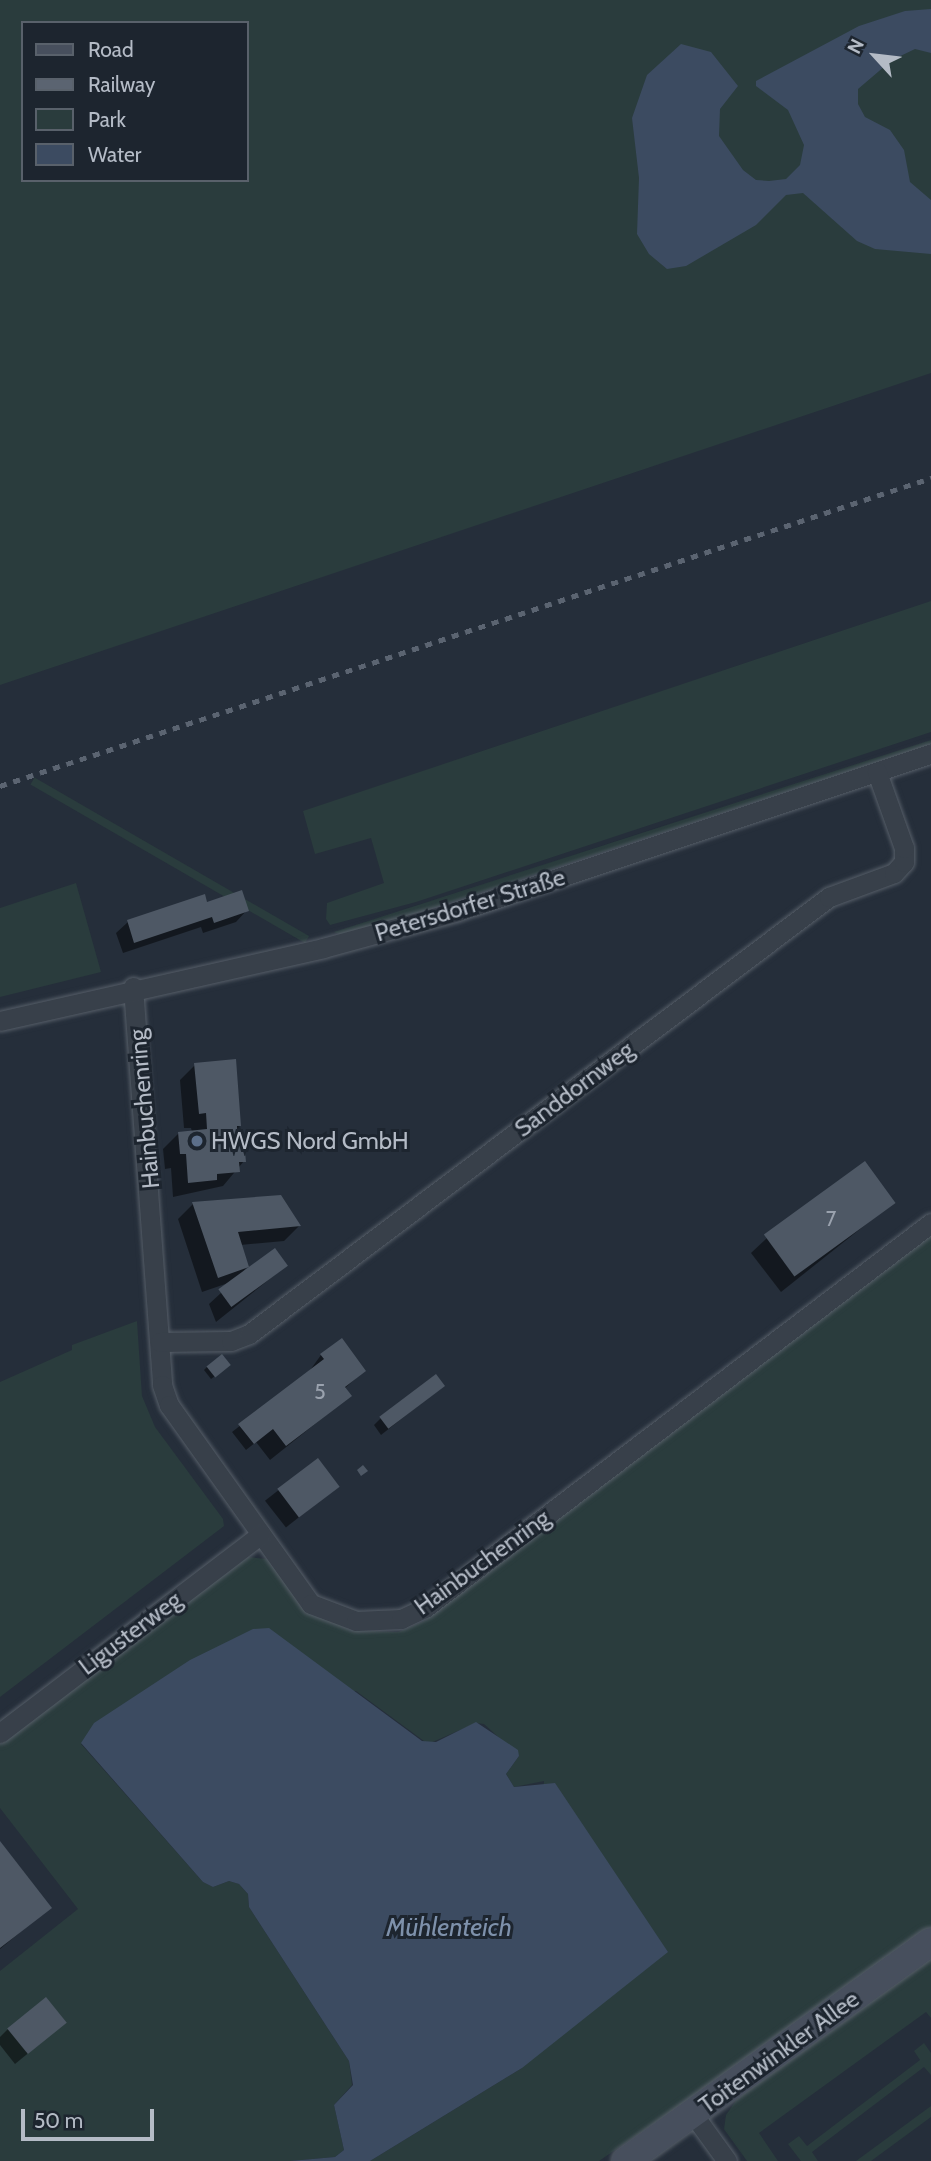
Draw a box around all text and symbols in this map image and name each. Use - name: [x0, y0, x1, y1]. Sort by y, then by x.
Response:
- legend: [21, 21, 248, 182]
- north arrow: [840, 21, 910, 91]
- text: N: [843, 35, 869, 57]
- text: Road: [88, 37, 134, 62]
- text: Railway: [88, 72, 155, 97]
- text: Park: [88, 107, 126, 132]
- text: Water: [88, 142, 141, 167]
- street label: Petersdorfer Straße: [371, 862, 569, 948]
- street label: Hainbuchenring: [123, 1028, 165, 1190]
- street label: Sanddornweg: [509, 1035, 639, 1143]
- place label: HWGS Nord GmbH: [211, 1127, 409, 1155]
- marker: HWGS Nord GmbH: [189, 1133, 205, 1149]
- house number: 7: [826, 1206, 836, 1232]
- house number: 5: [314, 1379, 326, 1405]
- street label: Hainbuchenring: [409, 1503, 555, 1621]
- street label: Ligusterweg: [73, 1585, 187, 1681]
- water label: Mühlenteich: [386, 1912, 512, 1944]
- street label: Toitenwinkler Allee: [693, 1984, 865, 2120]
- scale bar: [24, 2094, 158, 2138]
- text: 50 m: [34, 2108, 83, 2133]

